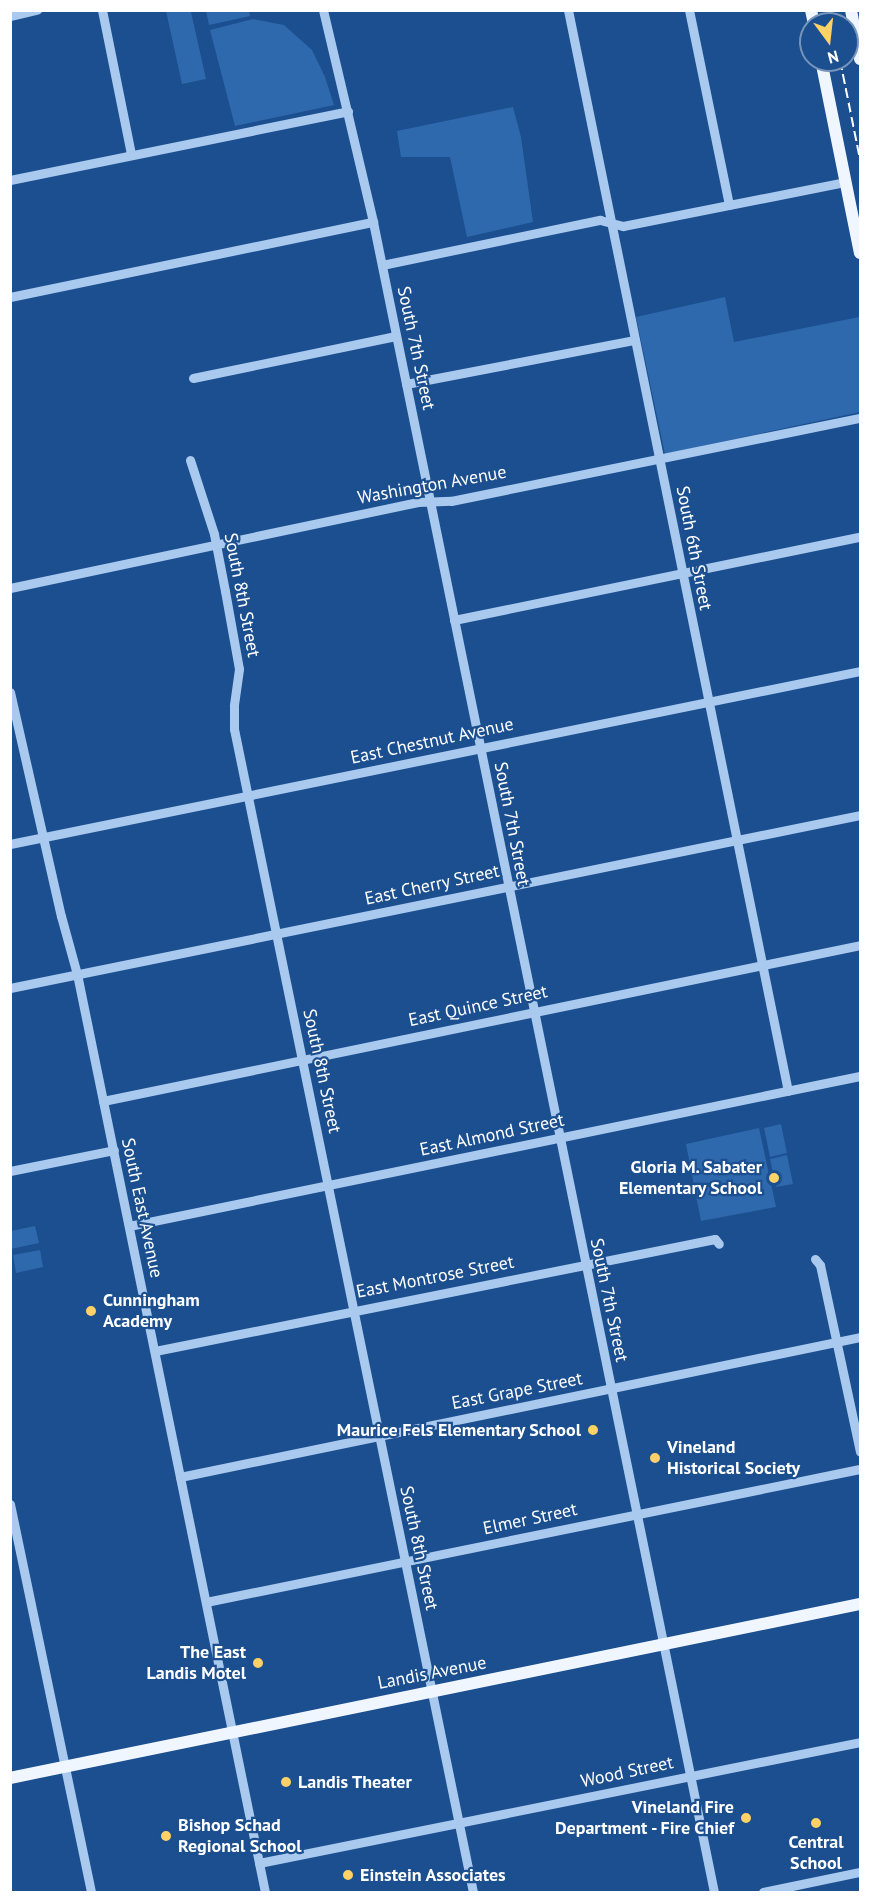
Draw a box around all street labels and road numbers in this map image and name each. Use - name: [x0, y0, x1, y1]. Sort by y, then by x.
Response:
- street label: South 7th Street: [392, 284, 440, 412]
- street label: Washington Avenue: [356, 461, 508, 509]
- street label: South 6th Street: [671, 484, 717, 612]
- street label: South 8th Street: [219, 531, 265, 659]
- street label: East Chestnut Avenue: [348, 713, 516, 769]
- street label: South 7th Street: [489, 760, 535, 888]
- street label: East Cherry Street: [362, 860, 502, 910]
- street label: East Quince Street: [407, 981, 549, 1031]
- street label: South 8th Street: [298, 1007, 346, 1135]
- street label: East Almond Street: [418, 1109, 566, 1161]
- street label: South East Avenue: [117, 1136, 167, 1280]
- street label: South 7th Street: [585, 1236, 633, 1364]
- street label: East Montrose Street: [354, 1251, 516, 1303]
- street label: East Grape Street: [450, 1368, 584, 1414]
- street label: South 8th Street: [395, 1484, 443, 1612]
- street label: Elmer Street: [481, 1499, 579, 1539]
- street label: Landis Avenue: [376, 1652, 488, 1694]
- street label: Wood Street: [579, 1752, 675, 1792]

